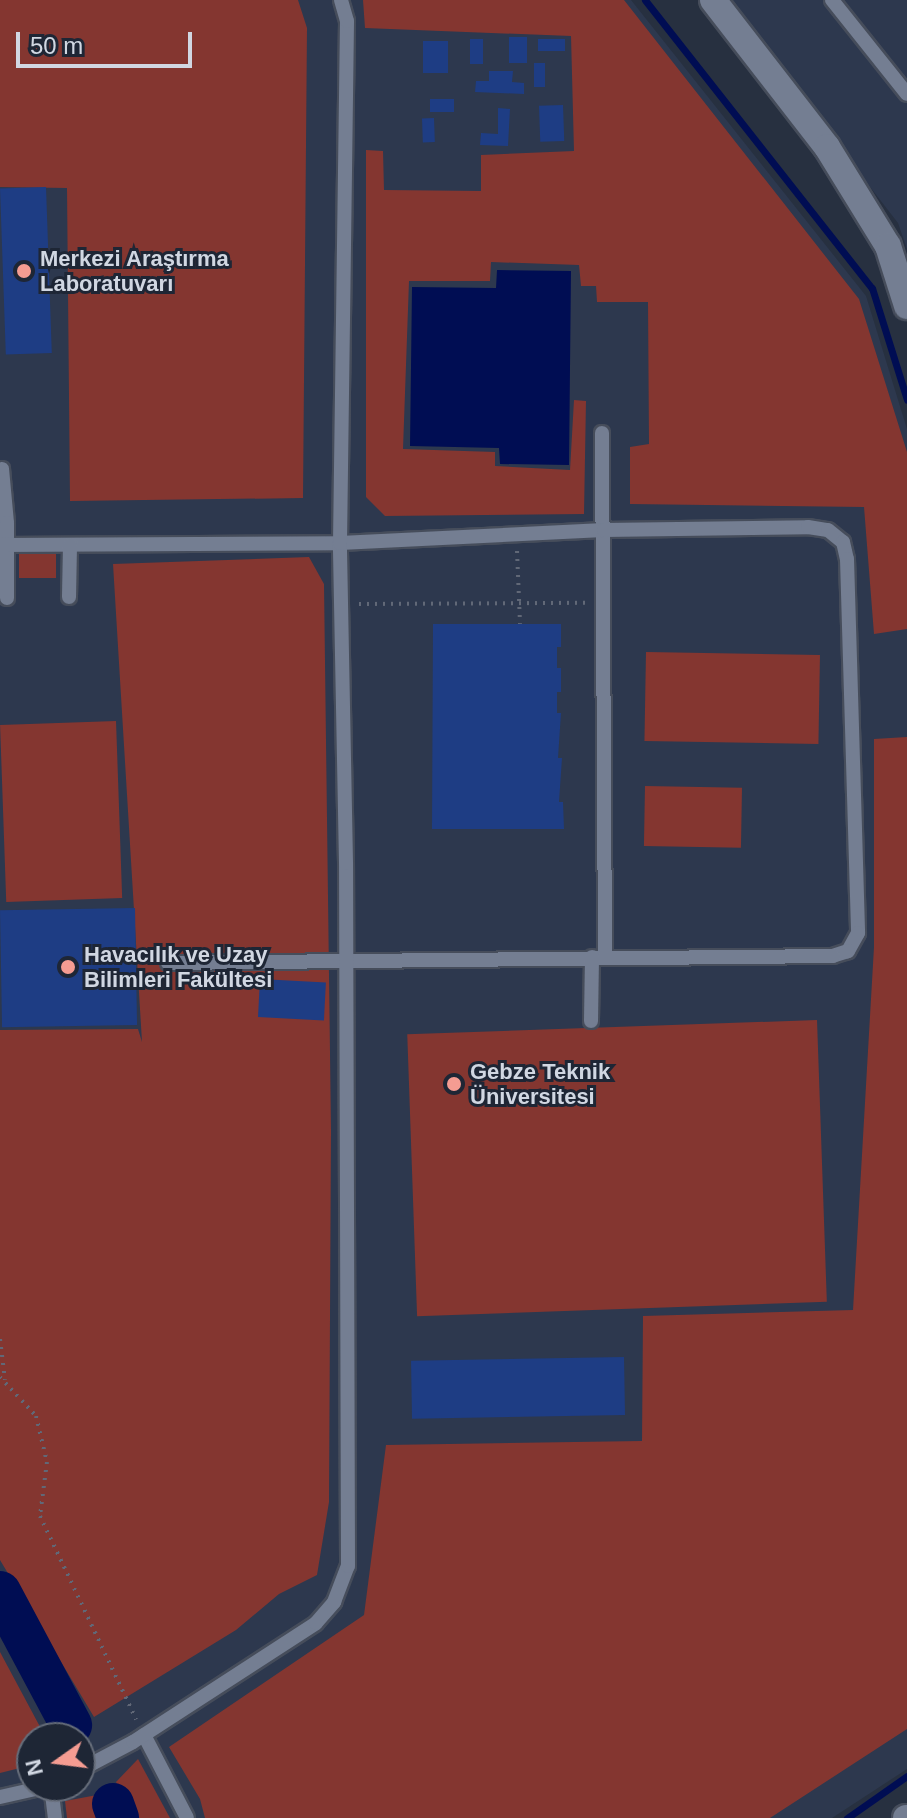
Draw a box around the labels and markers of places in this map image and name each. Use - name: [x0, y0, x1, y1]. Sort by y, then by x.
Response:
- place label: Merkezi Araştırma Laboratuvarı: [40, 245, 230, 296]
- marker: Merkezi Araştırma Laboratuvarı: [15, 262, 33, 280]
- place label: Havacılık ve Uzay Bilimleri Fakültesi: [84, 941, 272, 992]
- marker: Havacılık ve Uzay Bilimleri Fakültesi: [59, 958, 77, 976]
- place label: Gebze Teknik Üniversitesi: [470, 1058, 610, 1110]
- marker: Gebze Teknik Üniversitesi: [445, 1075, 463, 1093]

